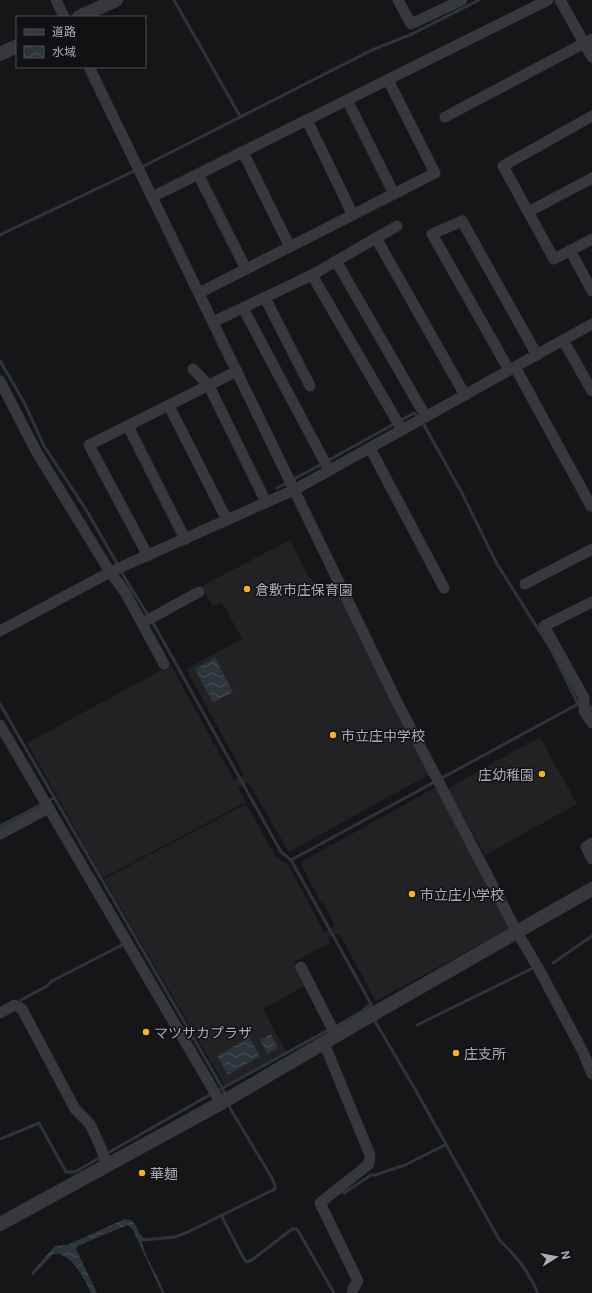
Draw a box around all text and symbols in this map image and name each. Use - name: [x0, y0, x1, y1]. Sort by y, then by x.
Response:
- legend: [16, 16, 146, 68]
- text: 道路: [52, 24, 76, 39]
- text: 水域: [52, 44, 76, 59]
- place label: 倉敷市庄保育園: [255, 581, 353, 598]
- marker: 倉敷市庄保育園: [242, 584, 252, 594]
- place label: 市立庄中学校: [341, 727, 425, 744]
- marker: 市立庄中学校: [328, 730, 338, 740]
- place label: 庄幼稚園: [478, 766, 534, 783]
- marker: 庄幼稚園: [537, 769, 547, 779]
- place label: 市立庄小学校: [420, 886, 504, 903]
- marker: 市立庄小学校: [407, 889, 417, 899]
- place label: マツサカプラザ: [154, 1024, 252, 1041]
- marker: マツサカプラザ: [141, 1027, 151, 1037]
- place label: 庄支所: [464, 1045, 506, 1062]
- marker: 庄支所: [451, 1048, 461, 1058]
- place label: 華麺: [150, 1165, 178, 1182]
- marker: 華麺: [137, 1168, 147, 1178]
- north arrow: [536, 1237, 576, 1277]
- text: N: [558, 1250, 573, 1261]

